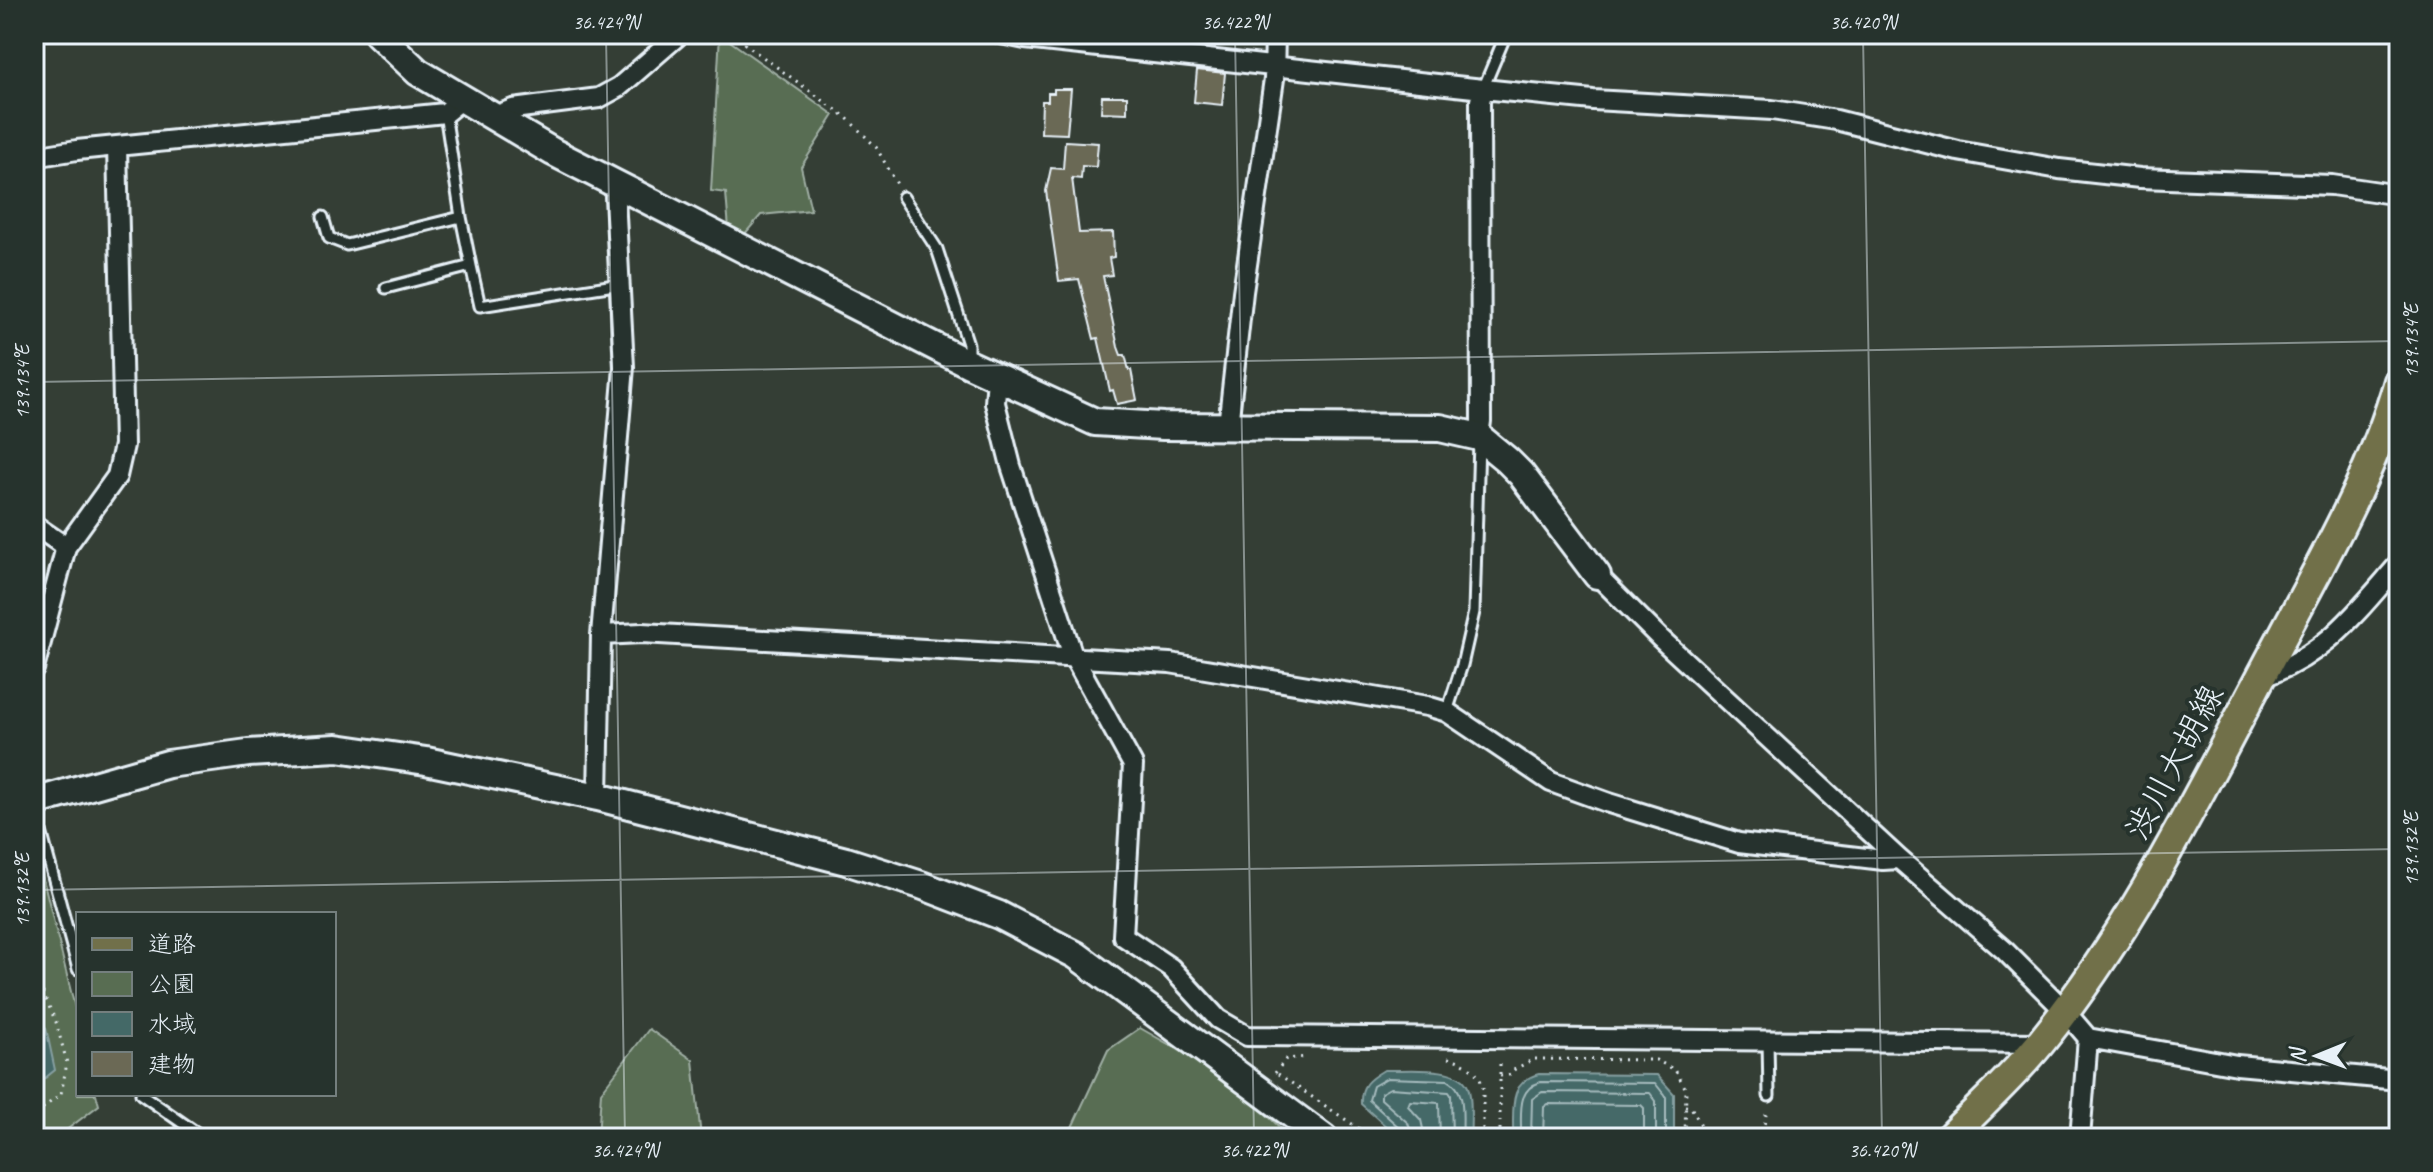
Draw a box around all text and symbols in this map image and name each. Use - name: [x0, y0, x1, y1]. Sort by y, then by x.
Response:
- text: 36.424°N: [573, 10, 642, 35]
- text: 36.422°N: [1202, 10, 1271, 35]
- text: 36.420°N: [1830, 10, 1899, 35]
- text: 139.134°E: [2399, 301, 2424, 378]
- text: 139.134°E: [10, 342, 35, 419]
- street label: 渋川大胡線: [2115, 677, 2233, 847]
- text: 139.132°E: [2399, 809, 2424, 886]
- text: 139.132°E: [10, 850, 35, 927]
- legend: [76, 912, 336, 1096]
- text: 道路: [148, 929, 196, 959]
- text: 公園: [148, 969, 196, 999]
- text: 水域: [148, 1009, 196, 1039]
- north arrow: [2277, 1016, 2357, 1096]
- text: N: [2284, 1046, 2312, 1063]
- text: 建物: [148, 1049, 196, 1079]
- text: 36.424°N: [592, 1138, 661, 1163]
- text: 36.422°N: [1221, 1138, 1290, 1163]
- text: 36.420°N: [1849, 1138, 1918, 1163]

